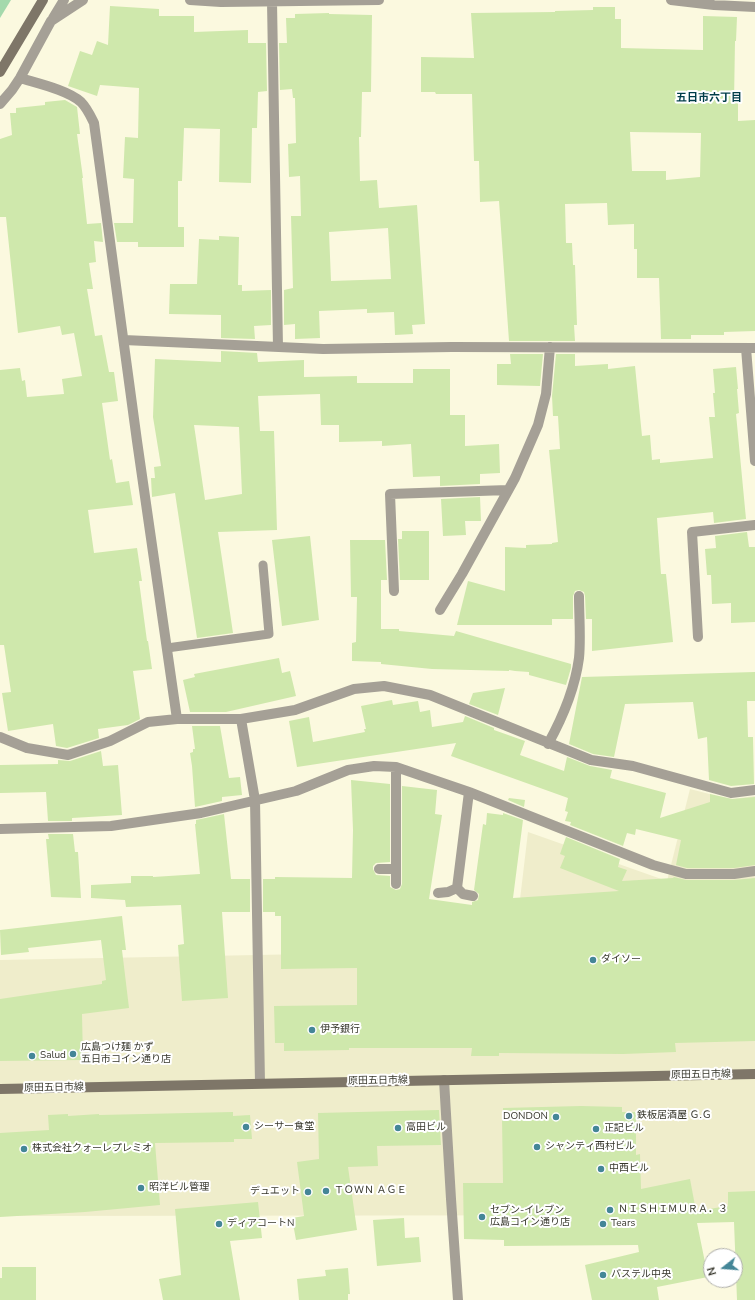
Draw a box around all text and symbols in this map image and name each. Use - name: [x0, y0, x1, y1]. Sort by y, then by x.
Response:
- district label: 五日市六丁目: [676, 91, 742, 105]
- place label: ダイソー: [601, 954, 641, 966]
- marker: ダイソー: [588, 955, 598, 965]
- place label: 伊予銀行: [320, 1024, 360, 1036]
- marker: 伊予銀行: [307, 1025, 317, 1035]
- place label: 広島つけ麺 かず 五日市コイン通り店: [81, 1042, 171, 1066]
- marker: 広島つけ麺 かず 五日市コイン通り店: [68, 1049, 78, 1059]
- place label: Salud: [40, 1050, 66, 1062]
- marker: Salud: [27, 1051, 37, 1061]
- street label: 原田五日市線: [671, 1068, 731, 1082]
- street label: 原田五日市線: [348, 1074, 408, 1088]
- street label: 原田五日市線: [24, 1081, 84, 1095]
- place label: 鉄板居酒屋 Ｇ.Ｇ: [637, 1110, 712, 1122]
- place label: DONDON: [503, 1111, 548, 1123]
- marker: 鉄板居酒屋 Ｇ.Ｇ: [624, 1111, 634, 1121]
- marker: DONDON: [551, 1112, 561, 1122]
- place label: シーサー食堂: [254, 1121, 314, 1133]
- marker: シーサー食堂: [241, 1122, 251, 1132]
- place label: 高田ビル: [406, 1122, 446, 1134]
- marker: 高田ビル: [393, 1123, 403, 1133]
- place label: 正記ビル: [604, 1123, 644, 1135]
- marker: 正記ビル: [591, 1124, 601, 1134]
- place label: シャンティ西村ビル: [545, 1141, 635, 1153]
- marker: シャンティ西村ビル: [532, 1142, 542, 1152]
- place label: 株式会社クォーレプレミオ: [32, 1143, 152, 1155]
- marker: 株式会社クォーレプレミオ: [19, 1144, 29, 1154]
- place label: 中西ビル: [609, 1163, 649, 1175]
- marker: 中西ビル: [596, 1164, 606, 1174]
- place label: 昭洋ビル管理: [149, 1182, 209, 1194]
- marker: 昭洋ビル管理: [136, 1183, 146, 1193]
- place label: ＴＯＷＮ ＡＧＥ: [334, 1185, 407, 1197]
- place label: デュエット: [250, 1186, 300, 1198]
- marker: ＴＯＷＮ ＡＧＥ: [321, 1186, 331, 1196]
- marker: デュエット: [303, 1187, 313, 1197]
- place label: ＮＩＳＨＩＭＵＲＡ．３: [618, 1204, 728, 1216]
- place label: セブン-イレブン 広島コイン通り店: [490, 1205, 570, 1228]
- marker: ＮＩＳＨＩＭＵＲＡ．３: [605, 1205, 615, 1215]
- marker: セブン-イレブン 広島コイン通り店: [477, 1212, 487, 1222]
- place label: ディアコートN: [227, 1218, 294, 1230]
- place label: Tears: [611, 1218, 635, 1230]
- marker: ディアコートN: [214, 1219, 224, 1229]
- marker: Tears: [598, 1219, 608, 1229]
- north arrow: [703, 1248, 743, 1288]
- text: N: [704, 1265, 720, 1277]
- place label: パステル中央: [611, 1269, 671, 1281]
- marker: パステル中央: [598, 1270, 608, 1280]

